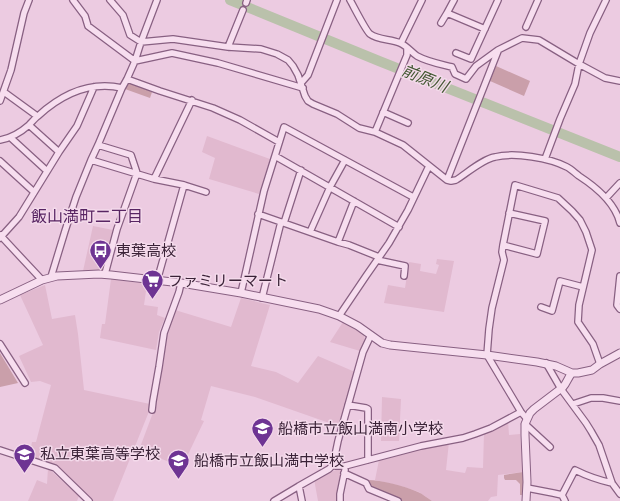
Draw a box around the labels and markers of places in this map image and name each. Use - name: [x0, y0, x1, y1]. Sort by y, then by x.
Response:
- bus stop icon: 東葉高校: [87, 238, 113, 271]
- place label: 東葉高校: [116, 242, 176, 260]
- supermarket icon: ファミリーマート: [139, 268, 165, 301]
- place label: ファミリーマート: [168, 272, 288, 290]
- school or university icon: 船橋市立飯山満南小学校: [249, 416, 275, 449]
- place label: 船橋市立飯山満南小学校: [278, 420, 443, 438]
- school or university icon: 私立東葉高等学校: [11, 441, 37, 474]
- place label: 私立東葉高等学校: [40, 445, 160, 463]
- school or university icon: 船橋市立飯山満中学校: [165, 448, 191, 481]
- place label: 船橋市立飯山満中学校: [194, 452, 344, 470]

